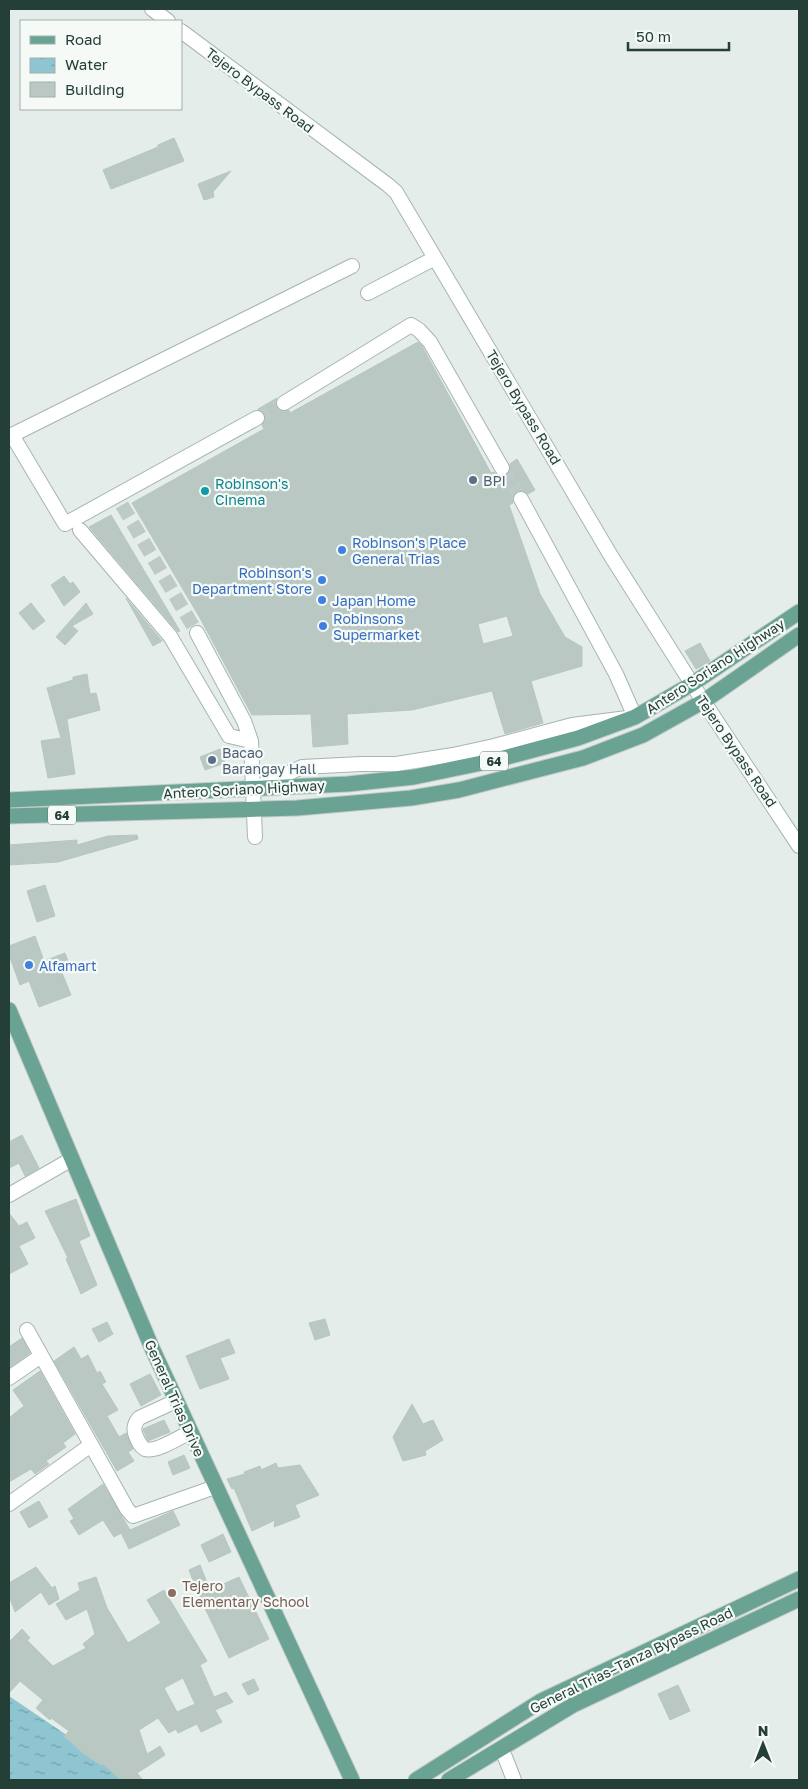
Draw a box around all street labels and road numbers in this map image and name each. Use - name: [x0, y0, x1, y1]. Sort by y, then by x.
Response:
- street label: Tejero Bypass Road: [203, 44, 317, 136]
- street label: Tejero Bypass Road: [483, 347, 565, 467]
- street label: Antero Soriano Highway: [643, 615, 788, 717]
- street label: Tejero Bypass Road: [693, 692, 781, 810]
- road number: 64: [480, 751, 508, 770]
- street label: Antero Soriano Highway: [163, 776, 325, 802]
- road number: 64: [48, 806, 76, 824]
- street label: General Trias Drive: [142, 1337, 208, 1459]
- street label: General Trias–Tanza Bypass Road: [527, 1603, 735, 1717]

